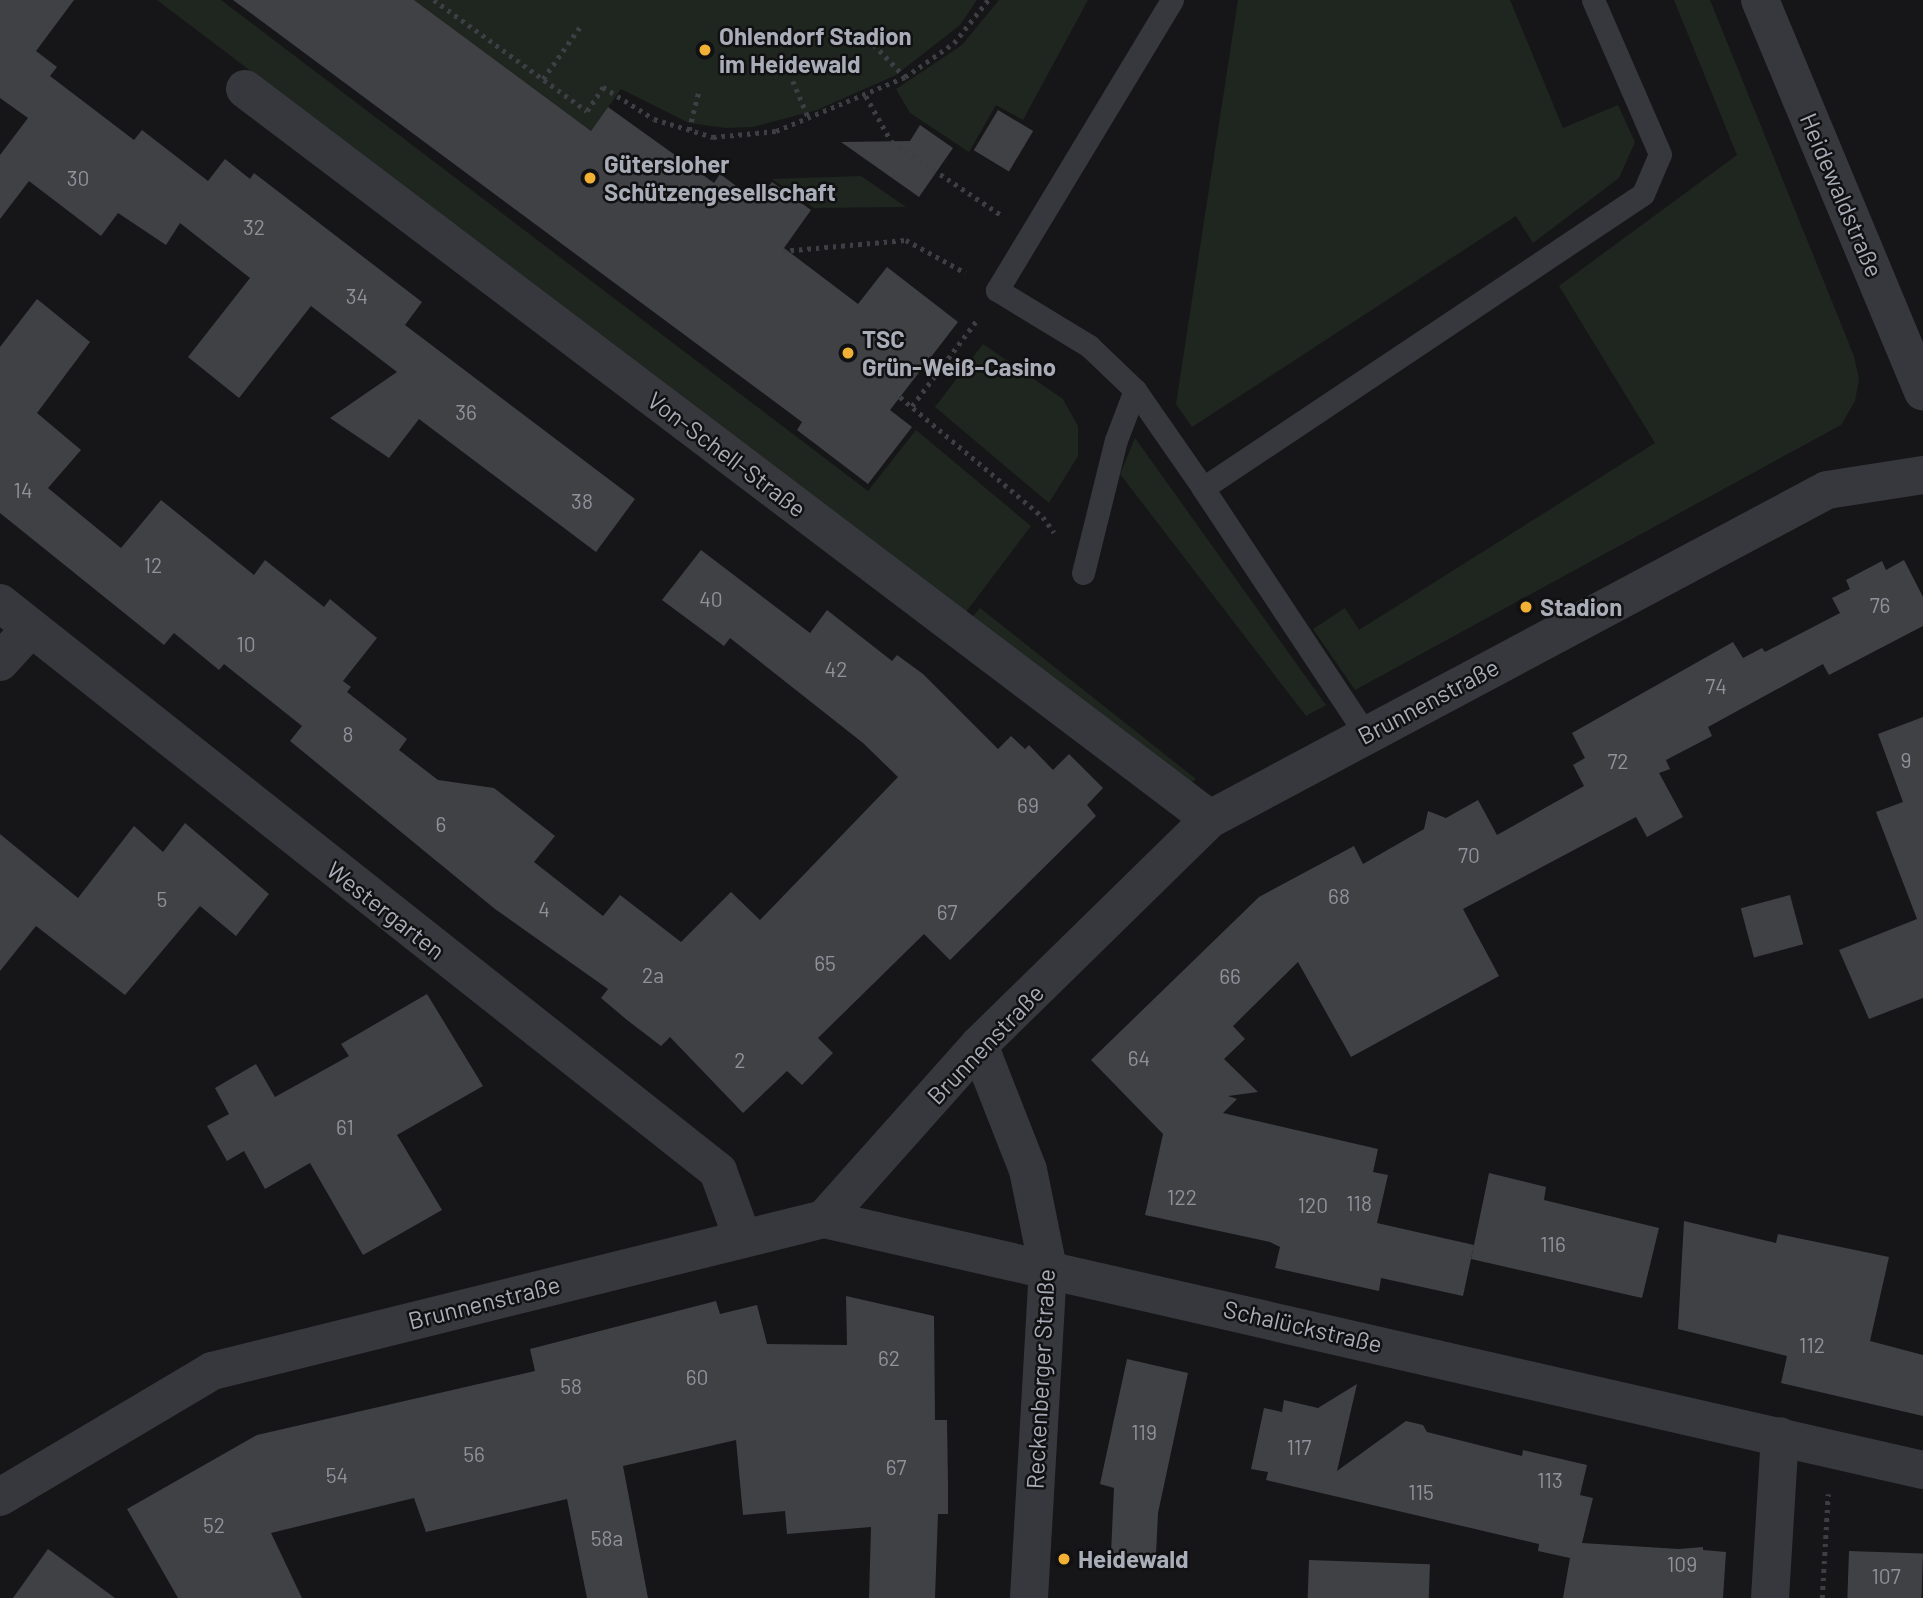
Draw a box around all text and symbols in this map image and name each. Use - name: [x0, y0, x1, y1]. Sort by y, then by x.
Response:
- place label: Ohlendorf Stadion im Heidewald: [719, 22, 912, 78]
- marker: Ohlendorf Stadion im Heidewald: [697, 42, 713, 58]
- street label: Heidewaldstraße: [1794, 109, 1890, 281]
- place label: Gütersloher Schützengesellschaft: [604, 150, 836, 206]
- house number: 30: [67, 165, 89, 191]
- marker: Gütersloher Schützengesellschaft: [582, 170, 598, 186]
- house number: 32: [243, 214, 265, 240]
- house number: 34: [346, 283, 368, 309]
- place label: TSC Grün-Weiß-Casino: [862, 325, 1056, 381]
- marker: TSC Grün-Weiß-Casino: [840, 345, 856, 361]
- street label: Von-Schell-Straße: [642, 385, 812, 523]
- house number: 36: [455, 399, 477, 425]
- house number: 14: [14, 477, 32, 503]
- house number: 38: [571, 488, 593, 514]
- house number: 12: [144, 552, 162, 578]
- house number: 40: [699, 586, 723, 612]
- house number: 76: [1870, 592, 1890, 618]
- place label: Stadion: [1540, 593, 1622, 621]
- marker: Stadion: [1518, 599, 1534, 615]
- house number: 10: [236, 631, 256, 657]
- street label: Brunnenstraße: [1353, 652, 1503, 750]
- house number: 42: [825, 656, 847, 682]
- house number: 74: [1705, 673, 1727, 699]
- house number: 8: [343, 721, 353, 747]
- house number: 9: [1901, 747, 1911, 773]
- house number: 72: [1607, 748, 1629, 774]
- house number: 69: [1017, 792, 1039, 818]
- house number: 6: [436, 811, 446, 837]
- house number: 70: [1458, 842, 1480, 868]
- street label: Westergarten: [321, 855, 451, 965]
- house number: 68: [1328, 883, 1350, 909]
- house number: 5: [157, 886, 167, 912]
- house number: 4: [538, 896, 550, 922]
- house number: 67: [937, 899, 957, 925]
- house number: 65: [814, 950, 836, 976]
- house number: 2a: [642, 962, 664, 988]
- house number: 66: [1219, 963, 1241, 989]
- street label: Brunnenstraße: [921, 978, 1049, 1110]
- house number: 64: [1128, 1045, 1150, 1071]
- house number: 2: [734, 1047, 746, 1073]
- house number: 61: [336, 1114, 354, 1140]
- house number: 122: [1167, 1184, 1197, 1210]
- house number: 118: [1346, 1190, 1372, 1216]
- house number: 120: [1298, 1192, 1328, 1218]
- house number: 116: [1540, 1231, 1566, 1257]
- street label: Reckenberger Straße: [1020, 1268, 1060, 1490]
- street label: Brunnenstraße: [405, 1269, 563, 1335]
- street label: Schalückstraße: [1221, 1294, 1385, 1358]
- house number: 112: [1799, 1332, 1825, 1358]
- house number: 62: [878, 1345, 900, 1371]
- house number: 60: [686, 1364, 708, 1390]
- house number: 58: [560, 1373, 582, 1399]
- house number: 119: [1131, 1419, 1157, 1445]
- house number: 117: [1287, 1434, 1311, 1460]
- house number: 56: [463, 1441, 485, 1467]
- house number: 67: [886, 1454, 906, 1480]
- house number: 54: [326, 1462, 348, 1488]
- house number: 113: [1537, 1467, 1563, 1493]
- house number: 115: [1408, 1479, 1434, 1505]
- house number: 52: [203, 1512, 225, 1538]
- house number: 58a: [591, 1525, 623, 1551]
- place label: Heidewald: [1078, 1545, 1189, 1573]
- marker: Heidewald: [1056, 1551, 1072, 1567]
- house number: 109: [1667, 1551, 1697, 1577]
- house number: 107: [1871, 1563, 1901, 1589]

